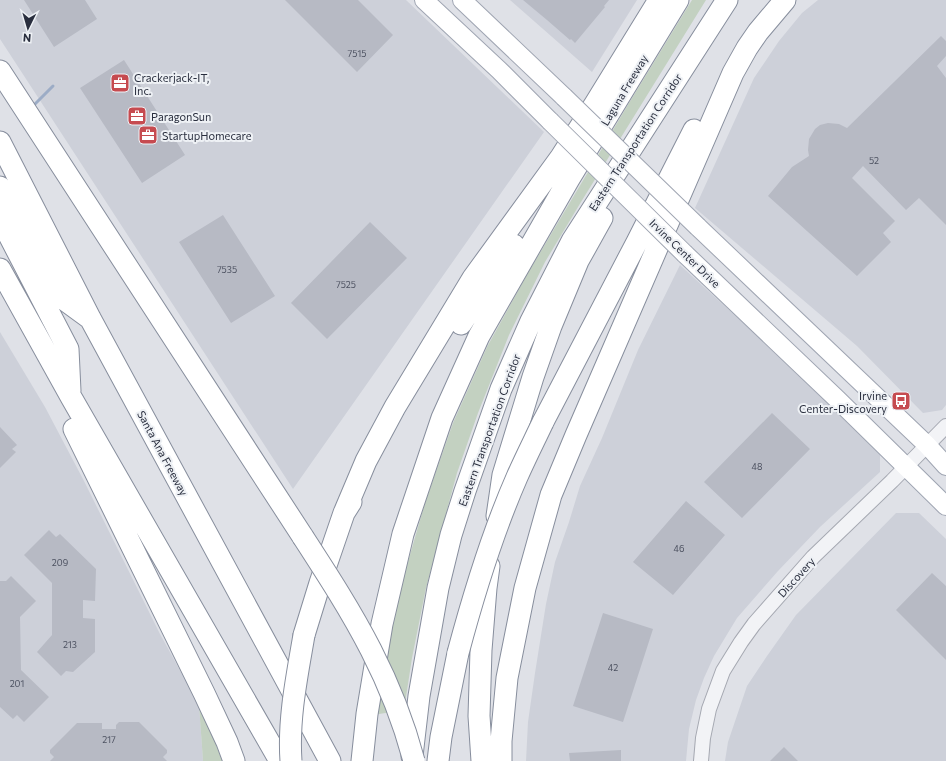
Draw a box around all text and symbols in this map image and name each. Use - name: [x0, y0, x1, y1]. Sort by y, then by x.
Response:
- north arrow: [8, 8, 48, 48]
- text: N: [22, 32, 32, 45]
- house number: 7515: [348, 48, 366, 59]
- street label: Laguna Freeway: [598, 52, 650, 128]
- street label: Eastern Transportation Corridor: [586, 70, 685, 213]
- place label: Crackerjack-IT, Inc.: [134, 71, 209, 97]
- office icon: Crackerjack-IT, Inc.: [109, 72, 131, 94]
- office icon: ParagonSun: [126, 105, 148, 127]
- place label: ParagonSun: [151, 110, 211, 123]
- office icon: StartupHomecare: [137, 124, 159, 146]
- place label: StartupHomecare: [162, 129, 252, 142]
- house number: 52: [869, 155, 879, 166]
- street label: Irvine Center Drive: [647, 216, 723, 290]
- house number: 7535: [217, 264, 237, 275]
- house number: 7525: [336, 279, 356, 290]
- street label: Eastern Transportation Corridor: [455, 352, 523, 508]
- place label: Irvine Center-Discovery: [799, 389, 887, 415]
- bus stop icon: Irvine Center-Discovery: [890, 390, 912, 412]
- street label: Santa Ana Freeway: [135, 408, 191, 498]
- house number: 48: [752, 461, 762, 472]
- house number: 46: [674, 543, 684, 554]
- street label: Discovery: [775, 554, 817, 600]
- house number: 209: [52, 557, 68, 568]
- house number: 213: [63, 639, 77, 650]
- house number: 42: [608, 662, 618, 673]
- house number: 201: [10, 678, 24, 689]
- house number: 217: [102, 734, 116, 745]

